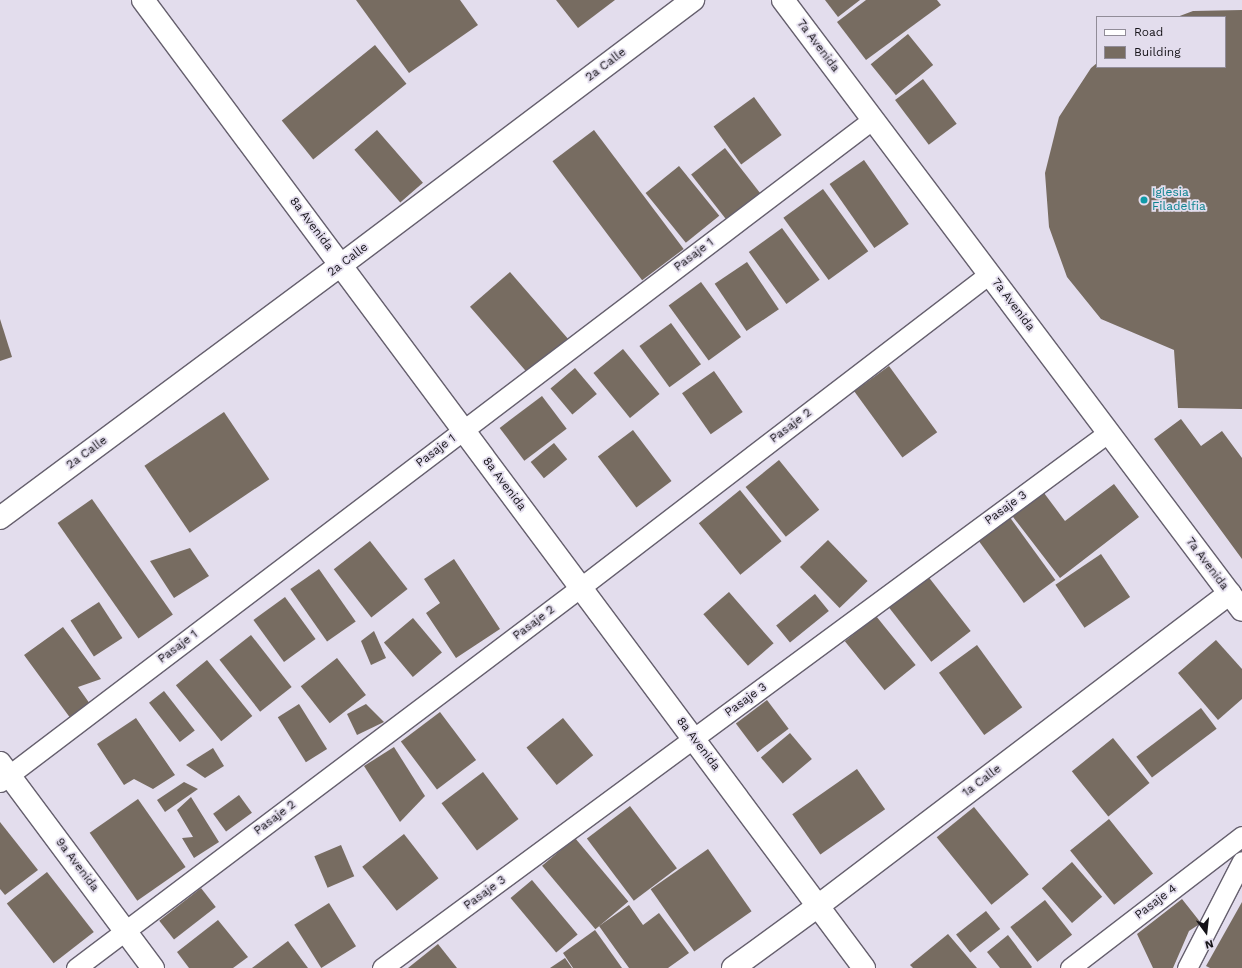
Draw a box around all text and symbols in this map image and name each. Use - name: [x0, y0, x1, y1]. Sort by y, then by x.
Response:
- legend: [1096, 16, 1226, 68]
- street label: 7a Avenida: [793, 17, 843, 75]
- text: Road: [1134, 25, 1163, 39]
- street label: 2a Calle: [583, 45, 629, 85]
- text: Building: [1134, 45, 1181, 59]
- place label: Iglesia Filadelfia: [1152, 186, 1206, 214]
- street label: 8a Avenida: [286, 194, 336, 254]
- marker: Iglesia Filadelfia: [1139, 195, 1149, 205]
- street label: Pasaje 1: [671, 235, 717, 275]
- street label: 2a Calle: [325, 240, 371, 280]
- street label: 7a Avenida: [988, 276, 1038, 334]
- street label: Pasaje 2: [767, 406, 815, 446]
- street label: Pasaje 1: [413, 431, 459, 471]
- street label: 2a Calle: [64, 433, 110, 473]
- street label: 8a Avenida: [479, 454, 529, 514]
- street label: Pasaje 3: [982, 488, 1030, 528]
- street label: 7a Avenida: [1182, 535, 1232, 593]
- street label: Pasaje 2: [510, 603, 558, 643]
- street label: Pasaje 1: [155, 627, 201, 667]
- street label: Pasaje 3: [722, 680, 770, 720]
- street label: 8a Avenida: [673, 714, 723, 774]
- street label: 1a Calle: [960, 762, 1004, 800]
- street label: Pasaje 2: [251, 798, 299, 838]
- street label: 9a Avenida: [52, 835, 102, 895]
- street label: Pasaje 3: [461, 873, 509, 913]
- street label: Pasaje 4: [1132, 882, 1180, 922]
- north arrow: [1186, 912, 1226, 952]
- text: N: [1204, 937, 1215, 951]

